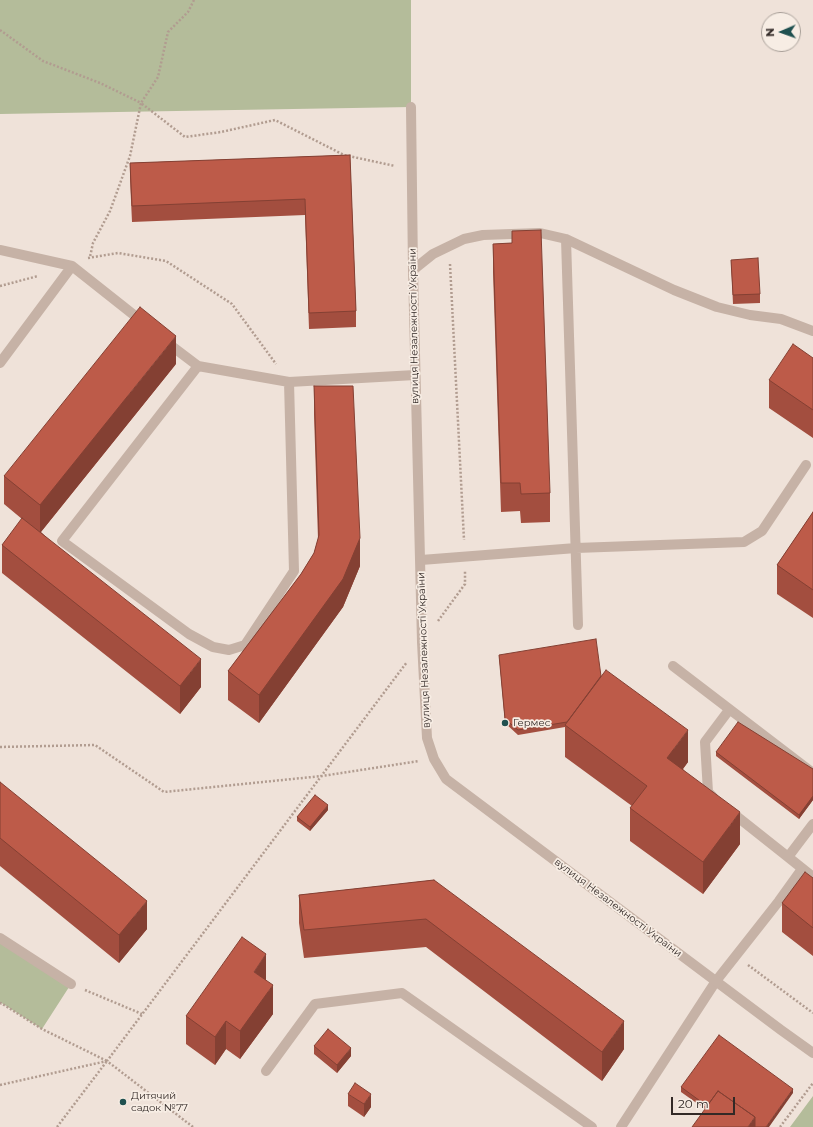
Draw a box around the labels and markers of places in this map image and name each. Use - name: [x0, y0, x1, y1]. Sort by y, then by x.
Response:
- place label: Гермес: [513, 717, 550, 729]
- marker: Гермес: [500, 718, 510, 728]
- place label: Дитячий садок №77: [131, 1090, 188, 1114]
- marker: Дитячий садок №77: [118, 1097, 128, 1107]

